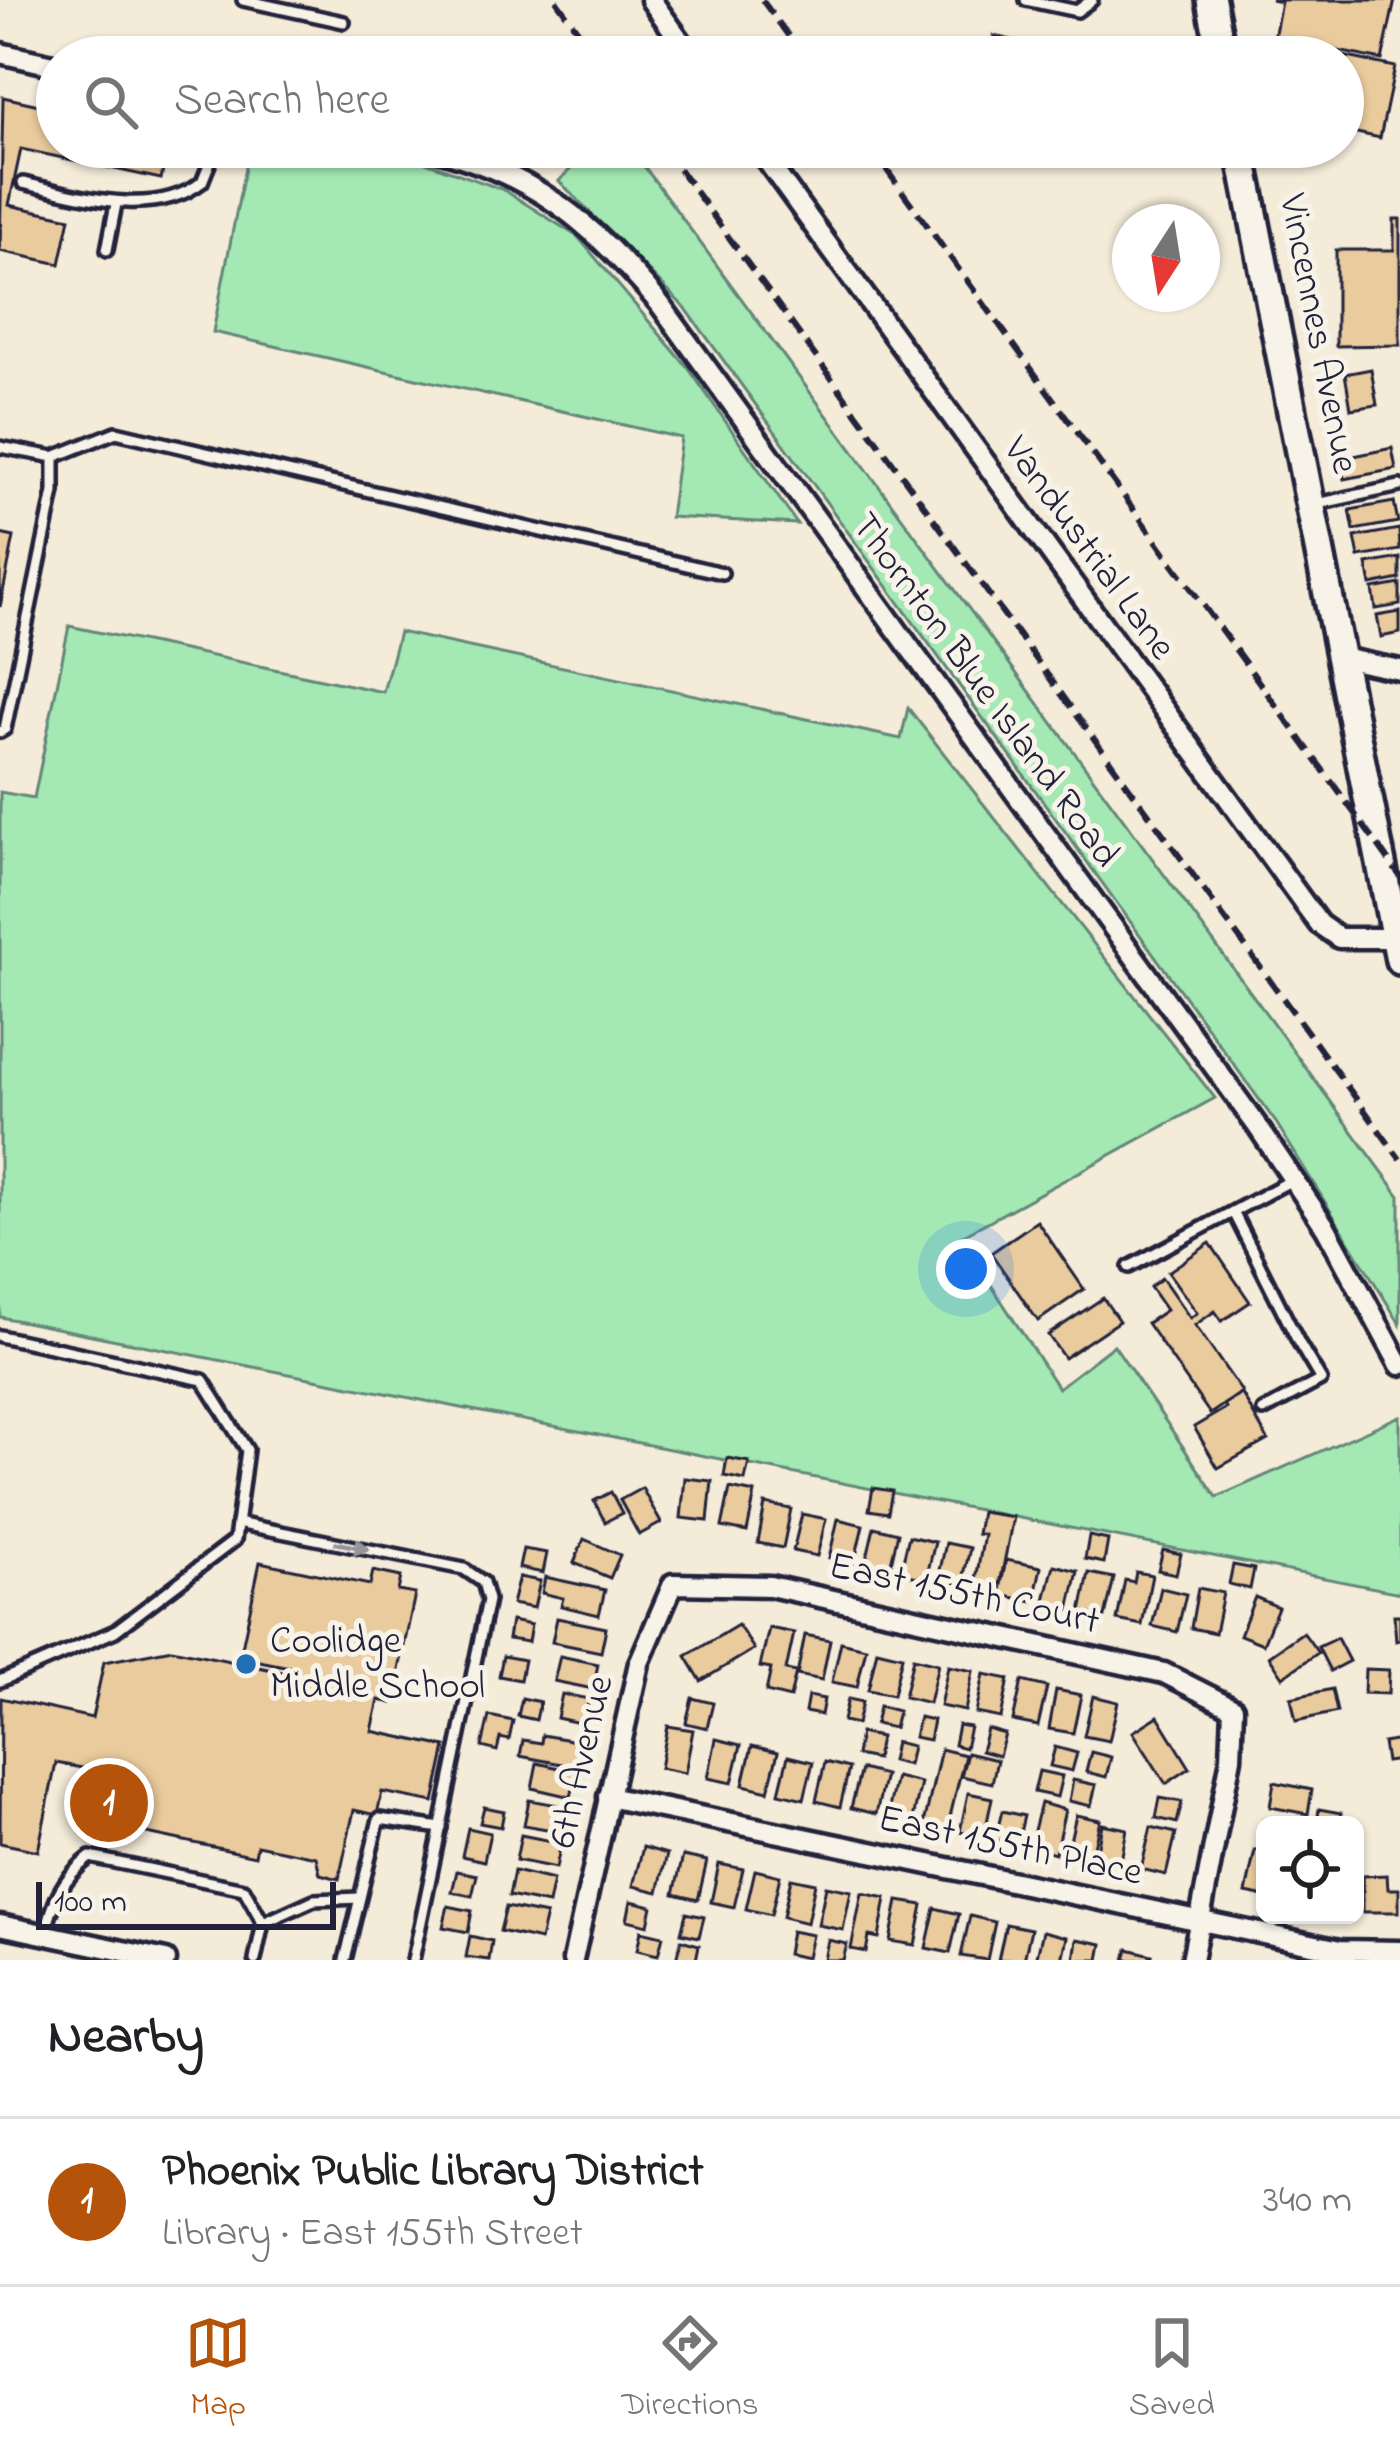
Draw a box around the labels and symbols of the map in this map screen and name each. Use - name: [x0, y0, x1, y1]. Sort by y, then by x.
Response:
- street label: Vincennes Avenue: [1262, 188, 1372, 479]
- north arrow: [1112, 204, 1220, 312]
- street label: Vandustrial Lane: [987, 425, 1189, 673]
- street label: Thornton Blue Island Road: [835, 501, 1133, 881]
- your location: [936, 1239, 996, 1299]
- one-way arrow: [333, 1537, 371, 1556]
- street label: East 155th Court: [824, 1539, 1104, 1651]
- place label: Coolidge Middle School: [270, 1614, 485, 1716]
- marker: Coolidge Middle School: [233, 1651, 259, 1677]
- street label: 6th Avenue: [536, 1670, 631, 1854]
- pin: 1: [70, 1758, 148, 1848]
- street label: East 155th Place: [873, 1791, 1148, 1903]
- scale bar: [36, 1876, 336, 1929]

